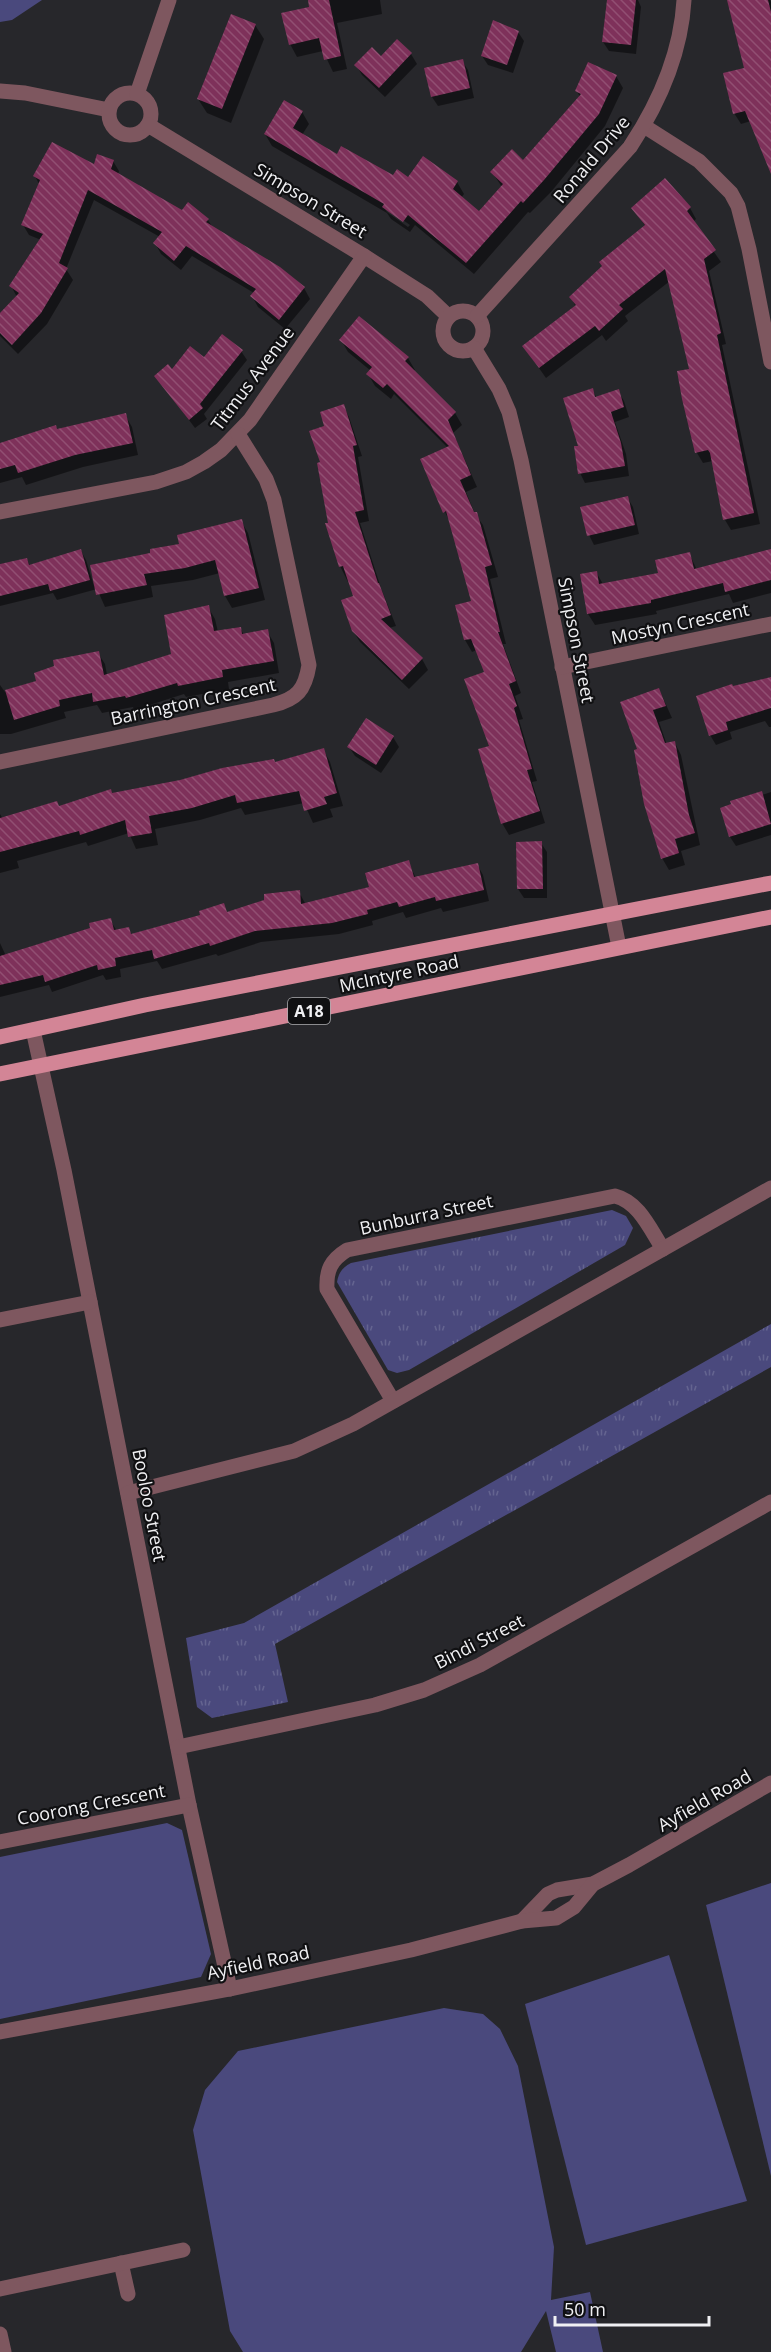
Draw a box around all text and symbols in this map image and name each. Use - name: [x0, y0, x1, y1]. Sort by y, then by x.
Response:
- street label: Ronald Drive: [547, 110, 635, 208]
- street label: Simpson Street: [250, 157, 372, 243]
- street label: Titmus Avenue: [205, 321, 299, 435]
- street label: Simpson Street: [553, 575, 601, 705]
- street label: Mostyn Crescent: [609, 597, 751, 649]
- street label: Barrington Crescent: [108, 672, 278, 730]
- street label: McIntyre Road: [337, 949, 461, 997]
- road number: A18: [288, 998, 330, 1024]
- street label: Bunburra Street: [357, 1188, 495, 1240]
- street label: Booloo Street: [127, 1447, 173, 1563]
- street label: Bindi Street: [430, 1608, 528, 1674]
- street label: Ayfield Road: [653, 1764, 755, 1836]
- street label: Coorong Crescent: [15, 1778, 167, 1830]
- street label: Ayfield Road: [204, 1939, 312, 1985]
- scale bar: [555, 2289, 710, 2327]
- text: 50 m: [564, 2297, 606, 2321]

